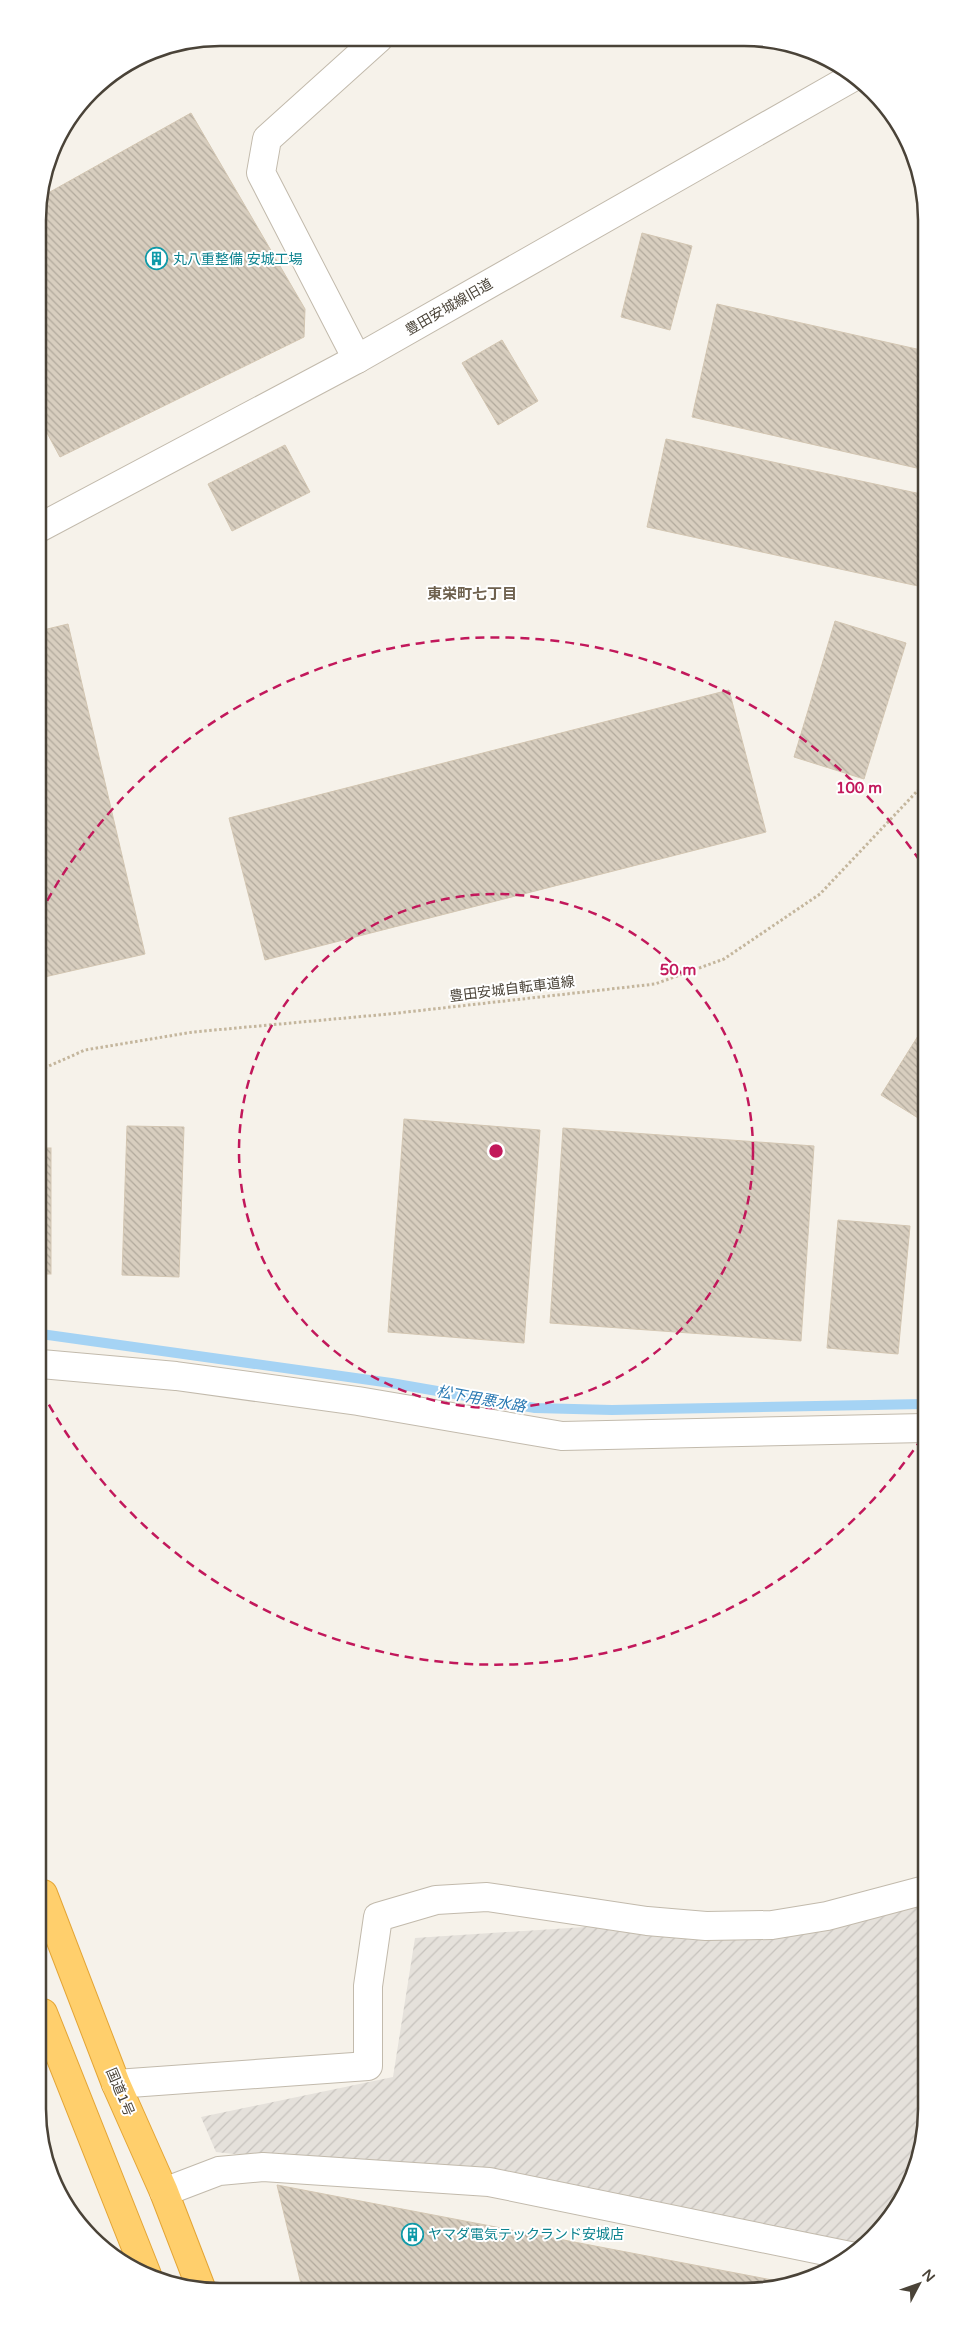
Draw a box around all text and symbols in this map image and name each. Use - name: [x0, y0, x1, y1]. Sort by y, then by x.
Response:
- building icon: 丸八重整備 安城工場: [145, 247, 169, 271]
- place label: 丸八重整備 安城工場: [173, 251, 303, 268]
- street label: 豊田安城線旧道: [402, 275, 496, 339]
- district label: 東栄町七丁目: [427, 585, 517, 603]
- text: 100 m: [836, 779, 882, 797]
- text: 50 m: [660, 961, 696, 979]
- street label: 豊田安城自転車道線: [448, 973, 576, 1005]
- centre of rings: [487, 1142, 505, 1160]
- water label: 松下用悪水路: [435, 1382, 529, 1416]
- street label: 国道1号: [102, 2065, 138, 2119]
- building icon: ヤマダ電気テックランド安城店: [400, 2222, 424, 2246]
- place label: ヤマダ電気テックランド安城店: [428, 2226, 624, 2243]
- north arrow: [894, 2259, 944, 2309]
- text: N: [918, 2266, 939, 2286]

